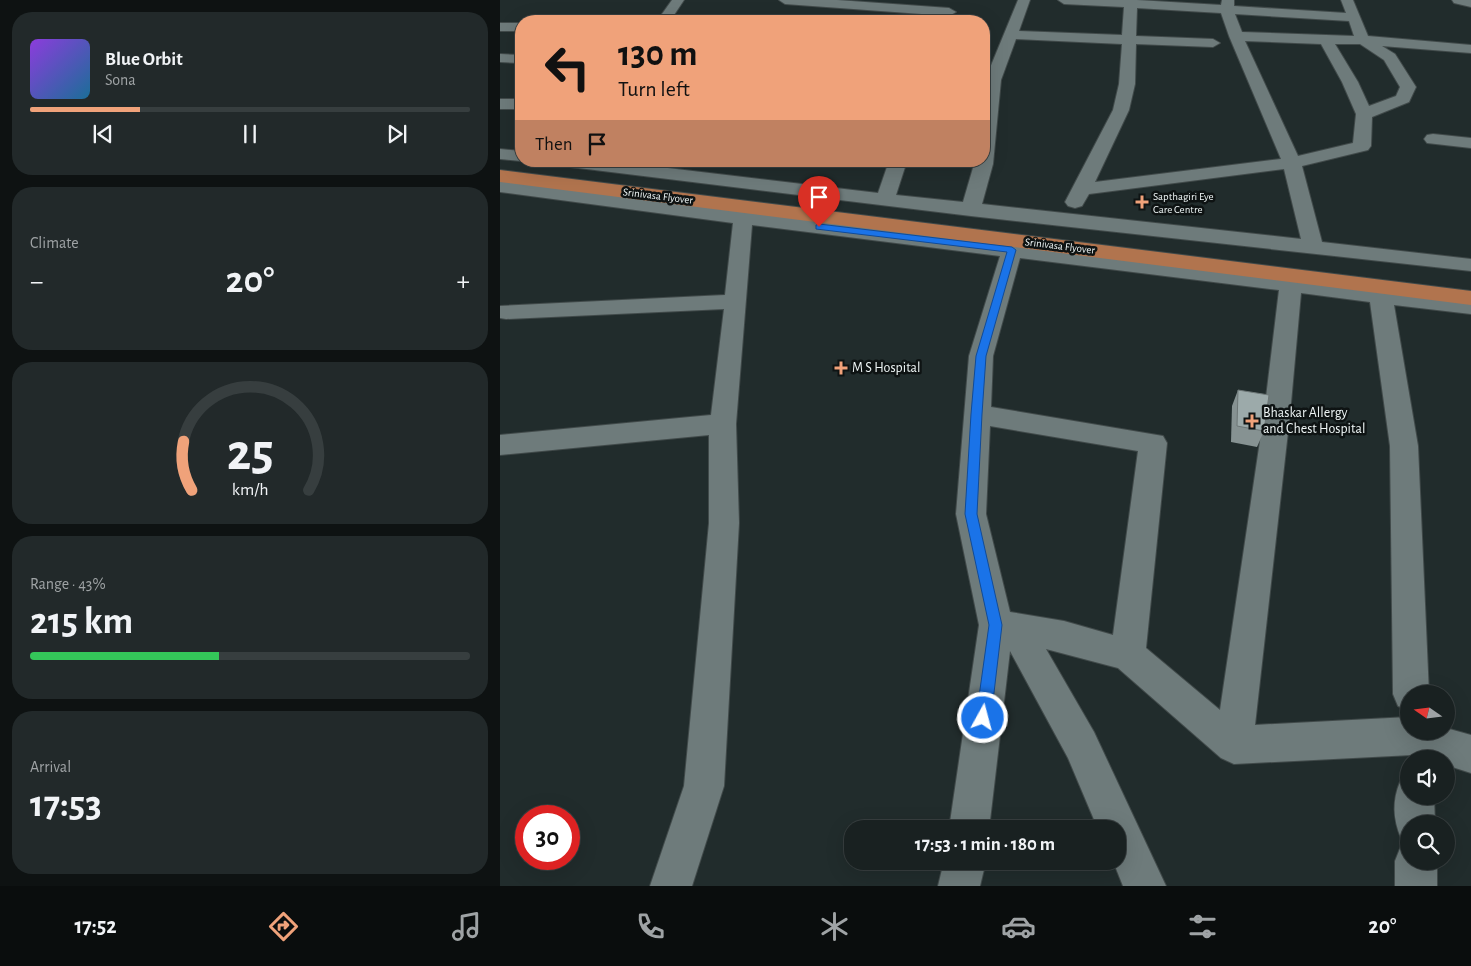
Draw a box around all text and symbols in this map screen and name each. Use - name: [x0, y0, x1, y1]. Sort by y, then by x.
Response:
- icon: left: [535, 35, 600, 100]
- text: 130 m: [618, 37, 697, 72]
- text: Blue Orbit: [105, 50, 183, 69]
- text: Sona: [105, 72, 136, 88]
- text: Turn left: [618, 78, 690, 100]
- icon: previous: [89, 120, 117, 148]
- icon: pause: [236, 120, 264, 148]
- icon: next: [383, 120, 411, 148]
- icon: arrive: [583, 130, 611, 158]
- text: Then: [535, 135, 573, 154]
- pin: [798, 176, 840, 227]
- icon: arrive: [805, 183, 833, 211]
- street label: Srinivasa Flyover: [622, 186, 694, 206]
- place label: Sapthagiri Eye Care Centre: [1153, 191, 1214, 215]
- marker: Sapthagiri Eye Care Centre: [1135, 195, 1149, 209]
- text: Climate: [30, 235, 79, 251]
- street label: Srinivasa Flyover: [1024, 236, 1096, 256]
- text: 20°: [226, 262, 274, 300]
- text: −: [30, 268, 43, 296]
- text: +: [457, 268, 470, 296]
- marker: M S Hospital: [834, 361, 848, 375]
- place label: M S Hospital: [852, 361, 921, 375]
- place label: Bhaskar Allergy and Chest Hospital: [1263, 406, 1365, 436]
- marker: Bhaskar Allergy and Chest Hospital: [1245, 414, 1259, 428]
- text: 25: [227, 427, 273, 479]
- text: km/h: [232, 481, 268, 499]
- text: Range · 43%: [30, 576, 106, 592]
- text: 215 km: [30, 603, 133, 641]
- north arrow: [1400, 685, 1455, 740]
- map controls: [1400, 685, 1455, 870]
- position arrow: [956, 691, 1008, 743]
- button: sound: [1400, 750, 1455, 805]
- text: Arrival: [30, 759, 71, 775]
- text: 17:53: [30, 786, 102, 824]
- speed limit sign: 30: [515, 805, 580, 870]
- button: search: [1400, 815, 1455, 870]
- text: 17:53 · 1 min · 180 m: [915, 835, 1055, 854]
- icon: directions: [266, 909, 301, 944]
- icon: music: [449, 909, 484, 944]
- icon: phone: [633, 909, 668, 944]
- icon: climate: [817, 909, 852, 944]
- icon: car: [1001, 909, 1036, 944]
- icon: filters: [1185, 909, 1220, 944]
- text: 17:52: [74, 915, 117, 937]
- text: 20°: [1368, 915, 1397, 937]

